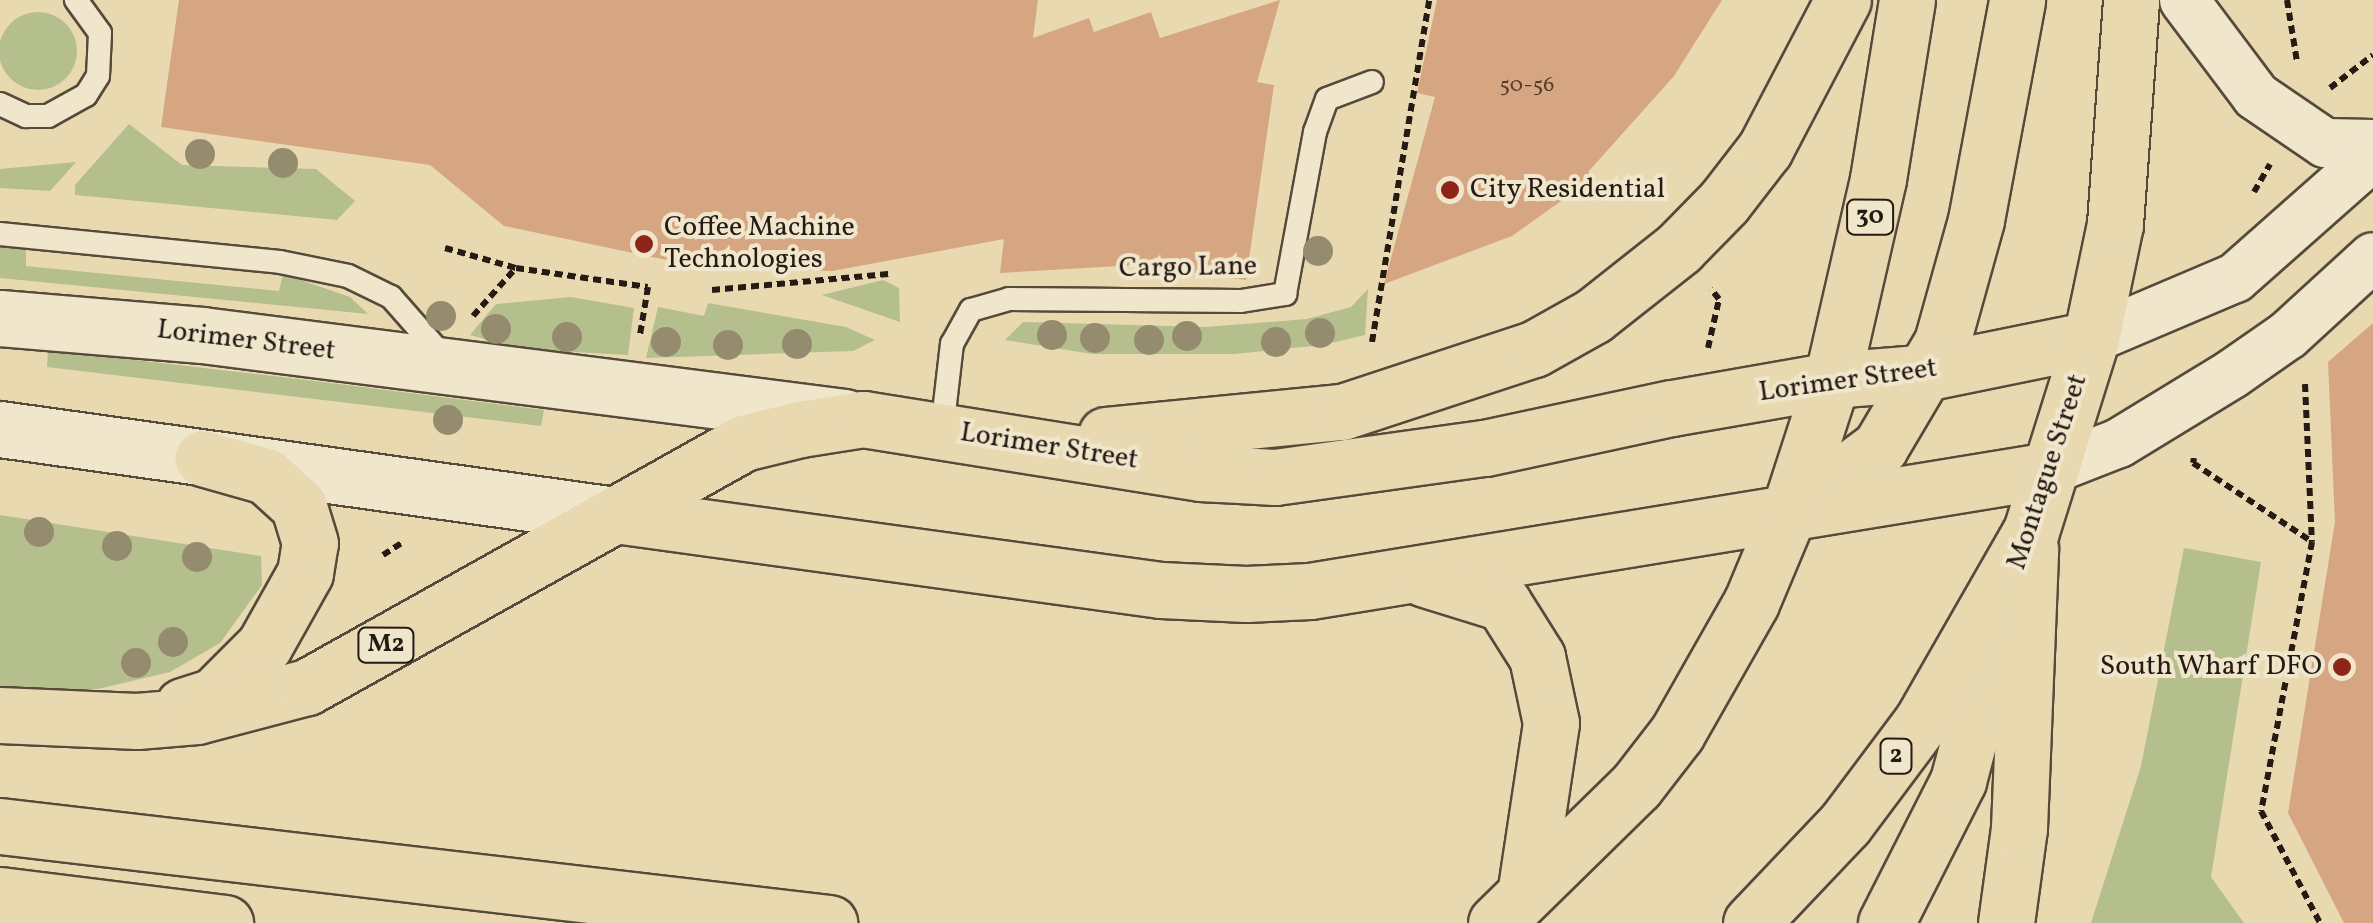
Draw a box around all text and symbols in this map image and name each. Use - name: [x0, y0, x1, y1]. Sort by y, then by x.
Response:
- house number: 50-56: [1500, 73, 1554, 99]
- place label: City Residential: [1470, 173, 1666, 207]
- marker: City Residential: [1439, 179, 1461, 201]
- road number: 30: [1845, 197, 1895, 237]
- place label: Coffee Machine Technologies: [664, 211, 855, 277]
- marker: Coffee Machine Technologies: [633, 233, 655, 255]
- street label: Cargo Lane: [1119, 250, 1257, 286]
- street label: Lorimer Street: [155, 313, 337, 369]
- street label: Lorimer Street: [1757, 352, 1939, 410]
- street label: Montague Street: [2001, 370, 2095, 574]
- street label: Lorimer Street: [958, 416, 1140, 478]
- road number: M2: [356, 625, 416, 665]
- place label: South Wharf DFO: [2102, 650, 2322, 684]
- marker: South Wharf DFO: [2331, 656, 2353, 678]
- road number: 2: [1878, 736, 1914, 776]

